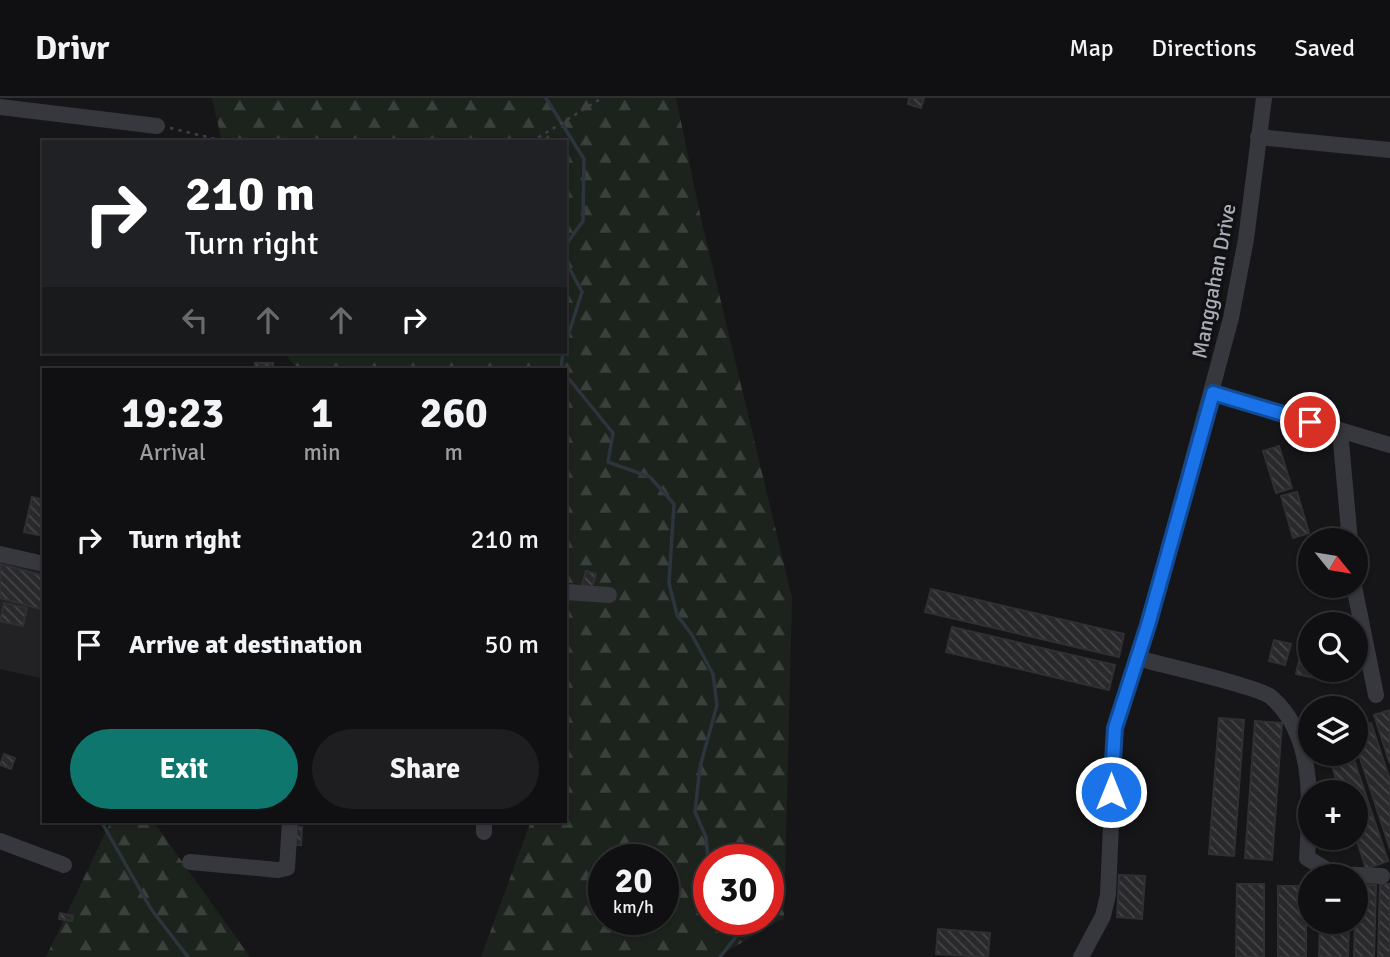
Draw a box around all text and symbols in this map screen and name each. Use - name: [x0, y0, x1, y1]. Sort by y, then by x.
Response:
- text: Drivr: [35, 28, 109, 69]
- text: Map: [1069, 33, 1114, 63]
- text: Directions: [1152, 33, 1257, 63]
- text: Saved: [1295, 33, 1355, 63]
- text: 210 m: [185, 164, 315, 224]
- icon: right: [70, 168, 161, 259]
- street label: Manggahan Drive: [1186, 201, 1242, 361]
- text: Turn right: [185, 224, 318, 263]
- icon: left: [176, 301, 214, 339]
- icon: ahead: [249, 301, 287, 339]
- icon: ahead: [322, 301, 360, 339]
- icon: right: [395, 301, 433, 339]
- text: 19:23: [121, 388, 224, 439]
- text: 1: [311, 388, 333, 439]
- text: 260: [420, 388, 488, 439]
- pin: [1280, 392, 1340, 452]
- icon: arrive: [1291, 403, 1329, 441]
- text: Arrival: [140, 438, 206, 467]
- text: min: [303, 438, 341, 467]
- text: m: [445, 438, 463, 467]
- icon: right: [70, 521, 108, 559]
- text: Turn right: [129, 524, 241, 556]
- text: 210 m: [470, 524, 539, 556]
- north arrow: [1298, 528, 1368, 598]
- map controls: [1298, 528, 1368, 934]
- button: search: [1298, 612, 1368, 682]
- icon: arrive: [70, 626, 108, 664]
- text: Arrive at destination: [129, 629, 362, 661]
- text: 50 m: [484, 629, 539, 661]
- button: layers: [1298, 696, 1368, 766]
- button: Exit: [70, 729, 298, 809]
- button: Share: [312, 729, 539, 809]
- position arrow: [1074, 755, 1148, 829]
- button: +: [1298, 780, 1368, 850]
- speed limit sign: 30: [693, 844, 784, 935]
- text: 20: [615, 859, 652, 902]
- button: −: [1298, 864, 1368, 934]
- text: km/h: [613, 896, 654, 918]

